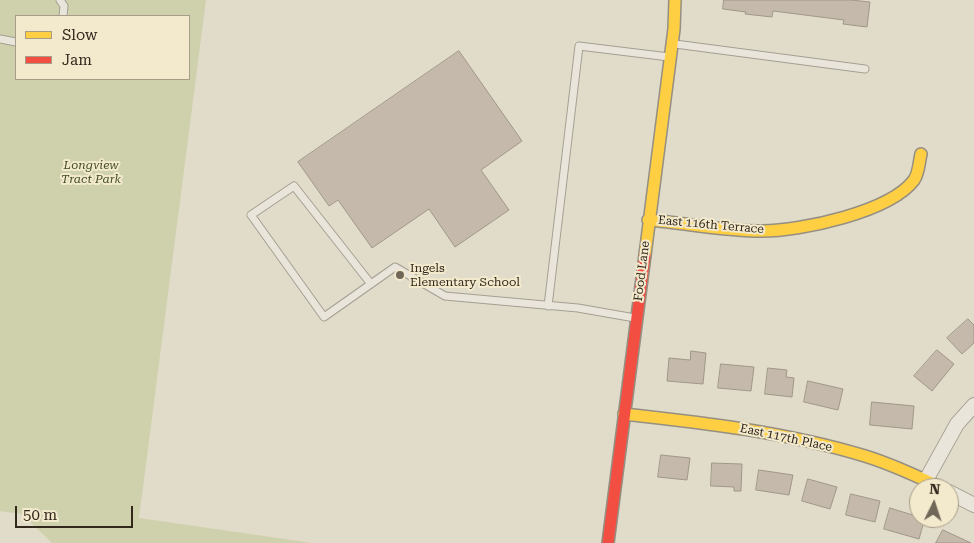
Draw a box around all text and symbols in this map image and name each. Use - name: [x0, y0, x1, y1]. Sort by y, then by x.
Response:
- legend: [15, 15, 190, 80]
- text: Slow: [62, 26, 97, 44]
- text: Jam: [62, 51, 92, 69]
- park label: Longview Tract Park: [61, 158, 121, 186]
- street label: East 116th Terrace: [657, 213, 765, 237]
- street label: Food Lane: [631, 240, 653, 302]
- place label: Ingels Elementary School: [410, 261, 520, 289]
- marker: Ingels Elementary School: [394, 269, 406, 281]
- street label: East 117th Place: [739, 421, 833, 455]
- north arrow: [909, 478, 959, 528]
- text: N: [929, 481, 941, 497]
- scale bar: [18, 496, 135, 528]
- text: 50 m: [23, 506, 57, 524]

